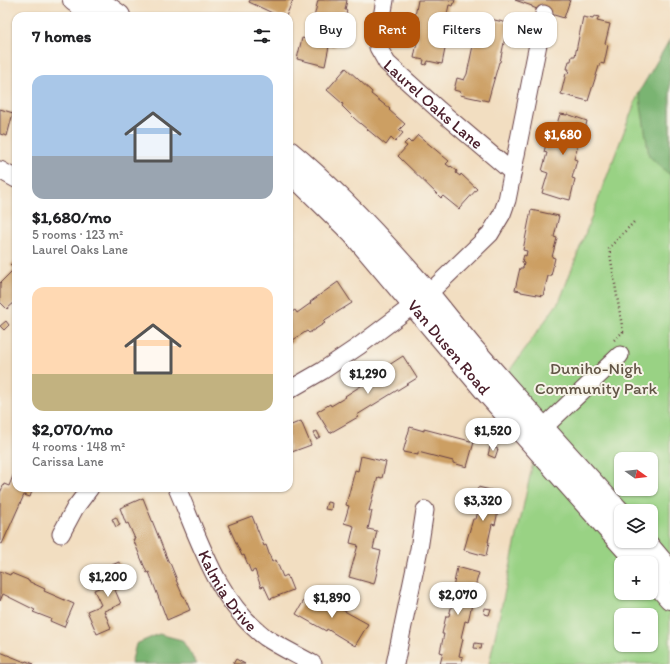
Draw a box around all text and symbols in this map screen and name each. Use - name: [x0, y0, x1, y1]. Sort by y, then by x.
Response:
- chip: Buy: [305, 12, 356, 48]
- chip: Rent: [364, 12, 420, 48]
- chip: Filters: [428, 12, 495, 48]
- chip: New: [503, 12, 557, 48]
- icon: filters: [251, 25, 273, 47]
- text: 7 homes: [32, 26, 92, 46]
- street label: Laurel Oaks Lane: [380, 55, 487, 153]
- icon: home: [117, 101, 189, 173]
- pin: $1,680: [530, 122, 596, 156]
- text: $1,680: [544, 127, 582, 142]
- text: $1,680/mo: [32, 207, 111, 227]
- text: 5 rooms · 123 m²: [32, 227, 123, 242]
- text: Laurel Oaks Lane: [32, 242, 128, 257]
- street label: Van Dusen Road: [404, 296, 495, 399]
- icon: home: [117, 313, 189, 385]
- park label: Duniho-Nigh Community Park: [535, 358, 658, 398]
- pin: $1,290: [335, 361, 401, 395]
- text: $1,290: [349, 366, 387, 381]
- pin: $1,520: [460, 418, 526, 452]
- text: $2,070/mo: [32, 419, 113, 439]
- text: $1,520: [474, 423, 512, 438]
- text: 4 rooms · 148 m²: [32, 439, 125, 454]
- north arrow: [614, 452, 658, 496]
- map controls: [614, 452, 658, 652]
- text: Carissa Lane: [32, 454, 104, 469]
- pin: $3,320: [450, 488, 516, 522]
- text: $3,320: [464, 493, 502, 508]
- button: layers: [614, 504, 658, 548]
- street label: Kalmia Drive: [194, 547, 261, 636]
- button: +: [614, 556, 658, 600]
- pin: $1,200: [75, 564, 141, 598]
- text: $1,200: [89, 569, 127, 584]
- pin: $2,070: [425, 582, 491, 616]
- pin: $1,890: [299, 585, 365, 619]
- text: $2,070: [439, 587, 477, 602]
- text: $1,890: [313, 590, 351, 605]
- button: −: [614, 608, 658, 652]

